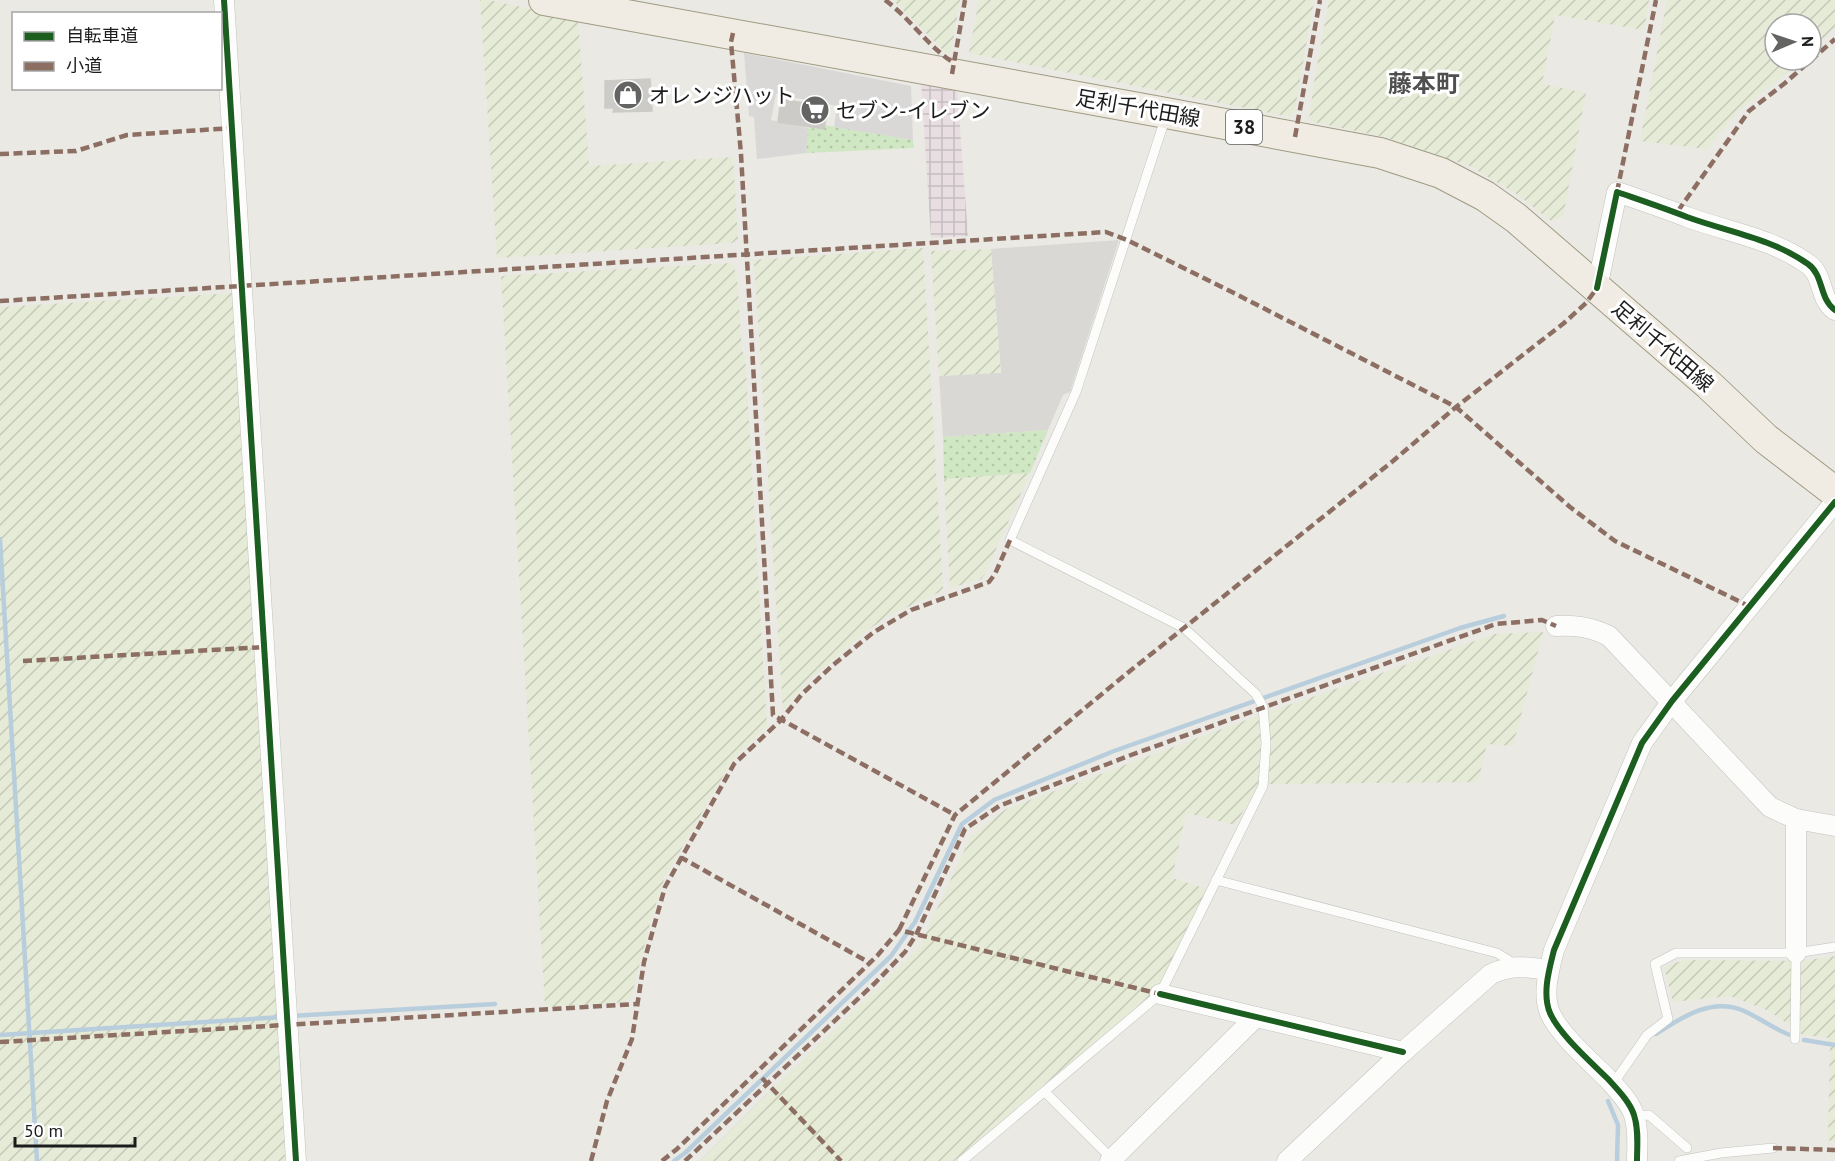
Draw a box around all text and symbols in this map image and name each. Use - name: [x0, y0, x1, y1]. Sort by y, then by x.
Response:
- legend: [12, 12, 222, 90]
- north arrow: [1763, 12, 1823, 72]
- text: 自転車道: [66, 24, 138, 47]
- text: N: [1798, 36, 1818, 47]
- text: 小道: [66, 54, 102, 77]
- district label: 藤本町: [1388, 68, 1460, 99]
- shop icon: オレンジハット: [612, 79, 644, 111]
- place label: オレンジハット: [649, 82, 795, 109]
- street label: 足利千代田線: [1074, 84, 1202, 132]
- supermarket icon: セブン-イレブン: [799, 94, 831, 126]
- place label: セブン-イレブン: [836, 97, 991, 124]
- road number: 38: [1226, 110, 1262, 144]
- street label: 足利千代田線: [1607, 294, 1719, 398]
- scale bar: [15, 1110, 135, 1148]
- text: 50 m: [24, 1119, 63, 1142]

